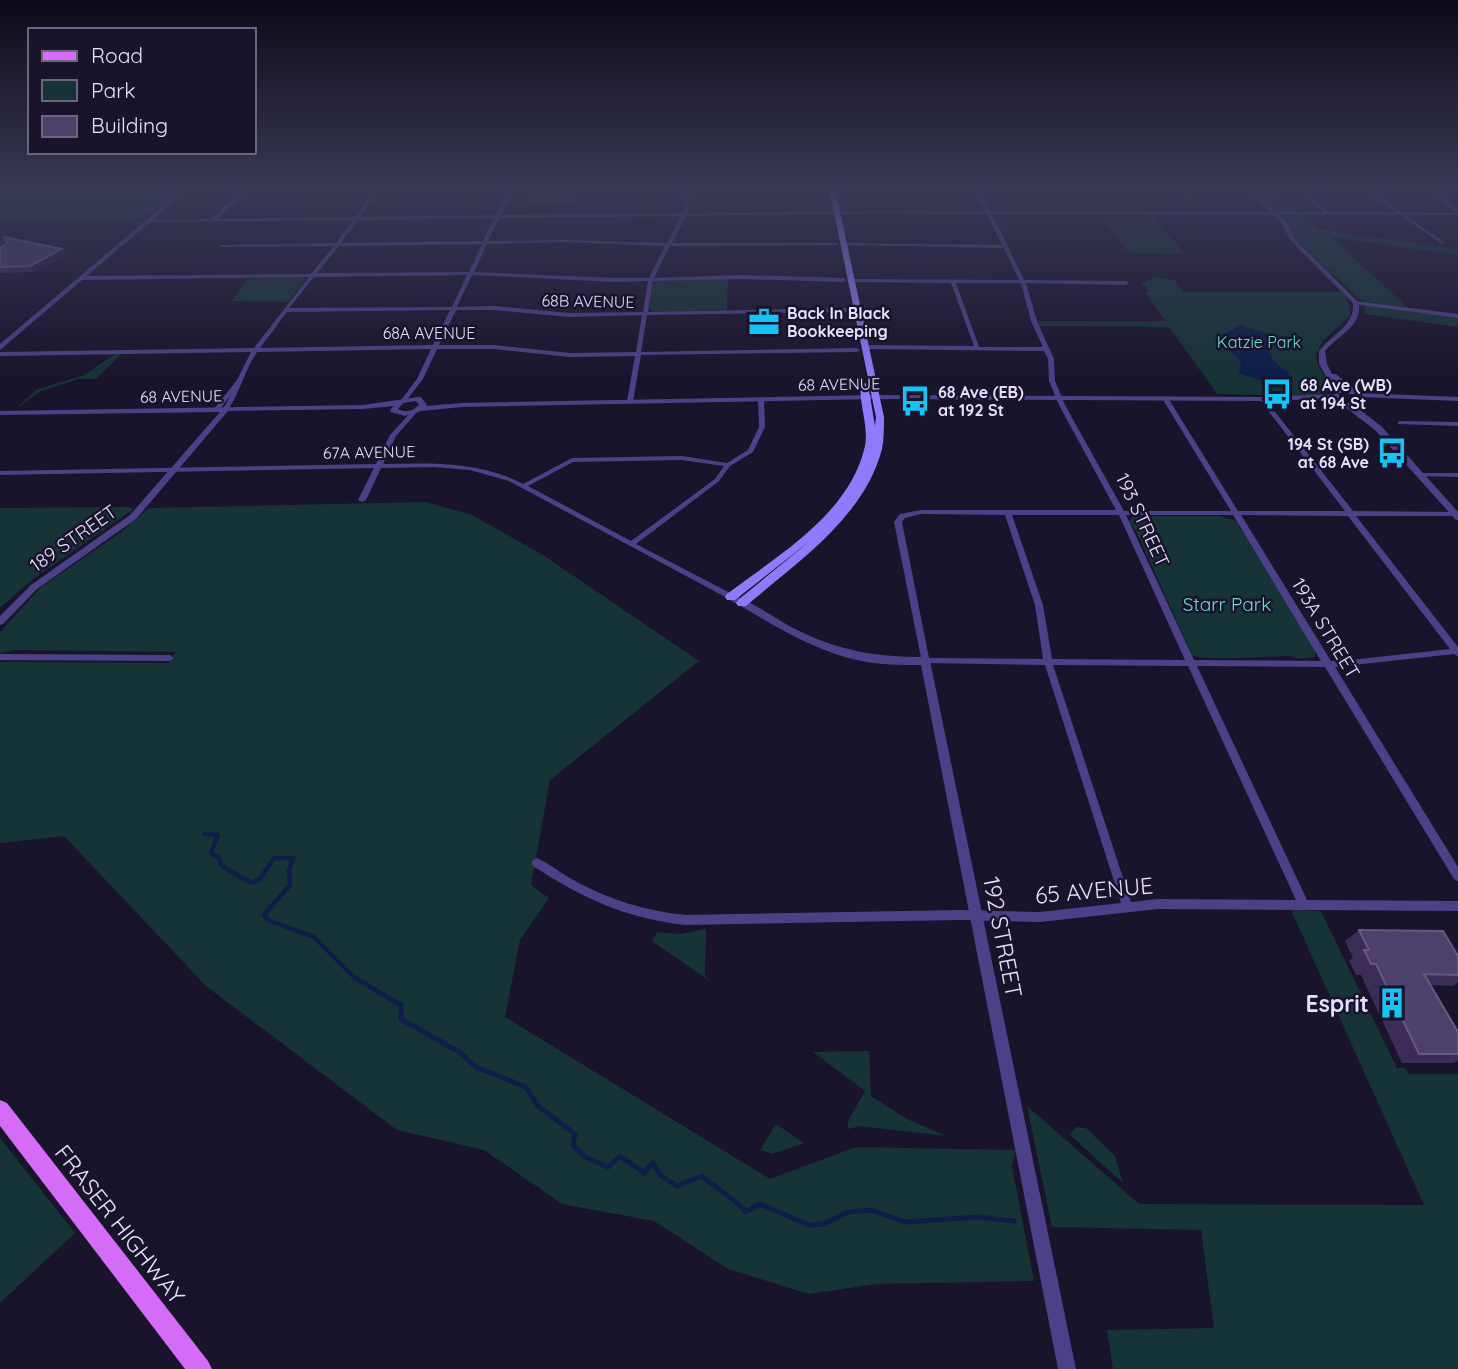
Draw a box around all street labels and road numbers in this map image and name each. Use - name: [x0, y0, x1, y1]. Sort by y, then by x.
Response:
- street label: 68B AVENUE: [541, 290, 635, 312]
- street label: 68A AVENUE: [383, 323, 475, 343]
- street label: 68 AVENUE: [798, 373, 880, 395]
- street label: 68 AVENUE: [140, 385, 222, 407]
- street label: 67A AVENUE: [323, 441, 415, 463]
- street label: 193 STREET: [1111, 469, 1175, 571]
- street label: 189 STREET: [25, 499, 121, 577]
- street label: 193A STREET: [1287, 573, 1365, 683]
- street label: 65 AVENUE: [1034, 870, 1154, 910]
- street label: 192 STREET: [977, 874, 1029, 1000]
- street label: FRASER HIGHWAY: [49, 1139, 191, 1310]

